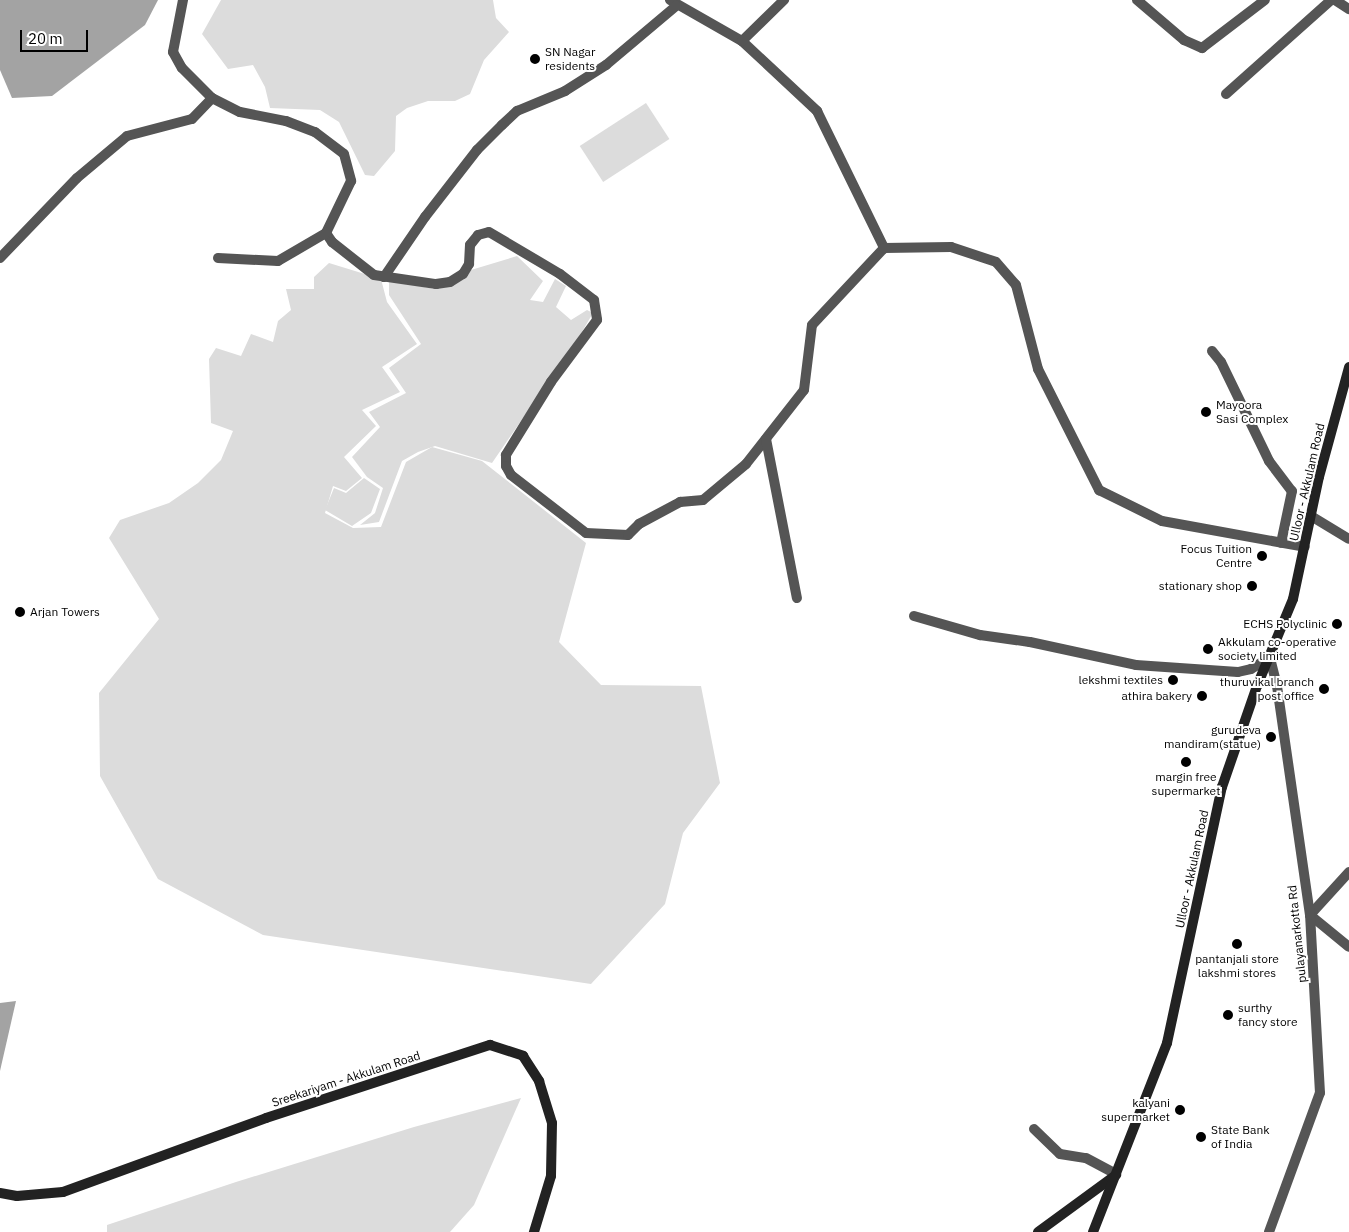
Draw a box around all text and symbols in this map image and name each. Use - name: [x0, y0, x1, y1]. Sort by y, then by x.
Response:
- scale bar: [22, 20, 90, 52]
- text: 20 m: [28, 29, 63, 48]
- place label: SN Nagar residents: [545, 45, 595, 73]
- marker: SN Nagar residents: [529, 53, 541, 65]
- place label: Mayoora Sasi Complex: [1216, 398, 1288, 426]
- marker: Mayoora Sasi Complex: [1200, 406, 1212, 418]
- street label: Ulloor - Akkulam Road: [1286, 422, 1328, 542]
- place label: Focus Tuition Centre: [1181, 542, 1252, 570]
- marker: Focus Tuition Centre: [1256, 550, 1268, 562]
- place label: stationary shop: [1159, 579, 1242, 593]
- marker: stationary shop: [1246, 580, 1258, 592]
- place label: Arjan Towers: [30, 605, 100, 619]
- marker: Arjan Towers: [14, 606, 26, 618]
- place label: ECHS Polyclinic: [1243, 617, 1327, 631]
- marker: ECHS Polyclinic: [1331, 618, 1343, 630]
- place label: Akkulam co-operative society limited: [1218, 635, 1336, 663]
- marker: Akkulam co-operative society limited: [1202, 643, 1214, 655]
- place label: lekshmi textiles: [1078, 673, 1163, 687]
- marker: lekshmi textiles: [1167, 674, 1179, 686]
- place label: thuruvikal branch post office: [1220, 675, 1314, 703]
- marker: thuruvikal branch post office: [1318, 683, 1330, 695]
- place label: athira bakery: [1121, 689, 1192, 703]
- marker: athira bakery: [1196, 690, 1208, 702]
- place label: gurudeva mandiram(statue): [1164, 723, 1261, 751]
- marker: gurudeva mandiram(statue): [1265, 731, 1277, 743]
- marker: margin free supermarket: [1180, 756, 1192, 768]
- place label: margin free supermarket: [1152, 770, 1220, 798]
- street label: Ulloor - Akkulam Road: [1172, 809, 1212, 929]
- street label: pulayanarkotta Rd: [1285, 884, 1309, 984]
- marker: pantanjali store lakshmi stores: [1231, 938, 1243, 950]
- place label: pantanjali store lakshmi stores: [1195, 952, 1279, 980]
- place label: surthy fancy store: [1238, 1001, 1298, 1029]
- marker: surthy fancy store: [1222, 1009, 1234, 1021]
- street label: Sreekariyam - Akkulam Road: [270, 1048, 422, 1110]
- place label: kalyani supermarket: [1101, 1096, 1170, 1124]
- marker: kalyani supermarket: [1174, 1104, 1186, 1116]
- place label: State Bank of India: [1211, 1123, 1270, 1151]
- marker: State Bank of India: [1195, 1131, 1207, 1143]

